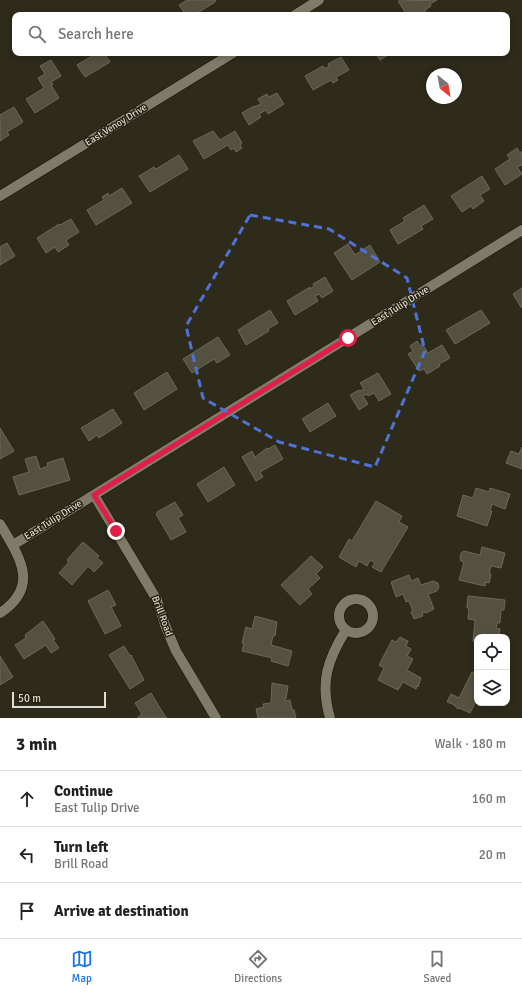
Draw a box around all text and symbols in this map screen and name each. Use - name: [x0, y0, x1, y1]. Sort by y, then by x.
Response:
- search box: [12, 12, 510, 56]
- icon: search: [26, 23, 48, 45]
- text: Search here: [58, 25, 134, 43]
- north arrow: [426, 68, 462, 104]
- street label: East Venoy Drive: [83, 101, 149, 149]
- street label: East Tulip Drive: [369, 283, 431, 329]
- route start: [339, 329, 357, 347]
- street label: East Tulip Drive: [22, 497, 84, 543]
- route end: [107, 522, 125, 540]
- street label: Brill Road: [149, 594, 175, 638]
- map controls: [474, 634, 510, 706]
- button: locate: [474, 634, 510, 670]
- button: layers: [474, 670, 510, 706]
- scale bar: [12, 690, 106, 709]
- text: 50 m: [18, 692, 41, 705]
- text: 3 min: [16, 734, 57, 755]
- text: Walk · 180 m: [435, 736, 506, 752]
- text: Continue: [54, 782, 113, 800]
- icon: ahead: [16, 788, 38, 810]
- text: 160 m: [472, 791, 506, 807]
- text: East Tulip Drive: [54, 800, 139, 816]
- text: Turn left: [54, 838, 108, 856]
- icon: left: [16, 844, 38, 866]
- text: 20 m: [479, 847, 506, 863]
- text: Brill Road: [54, 856, 108, 872]
- icon: arrive: [16, 900, 38, 922]
- text: Arrive at destination: [54, 902, 189, 920]
- tab: Map: [71, 948, 93, 985]
- tab: Directions: [234, 948, 282, 985]
- tab: Saved: [424, 948, 451, 985]

